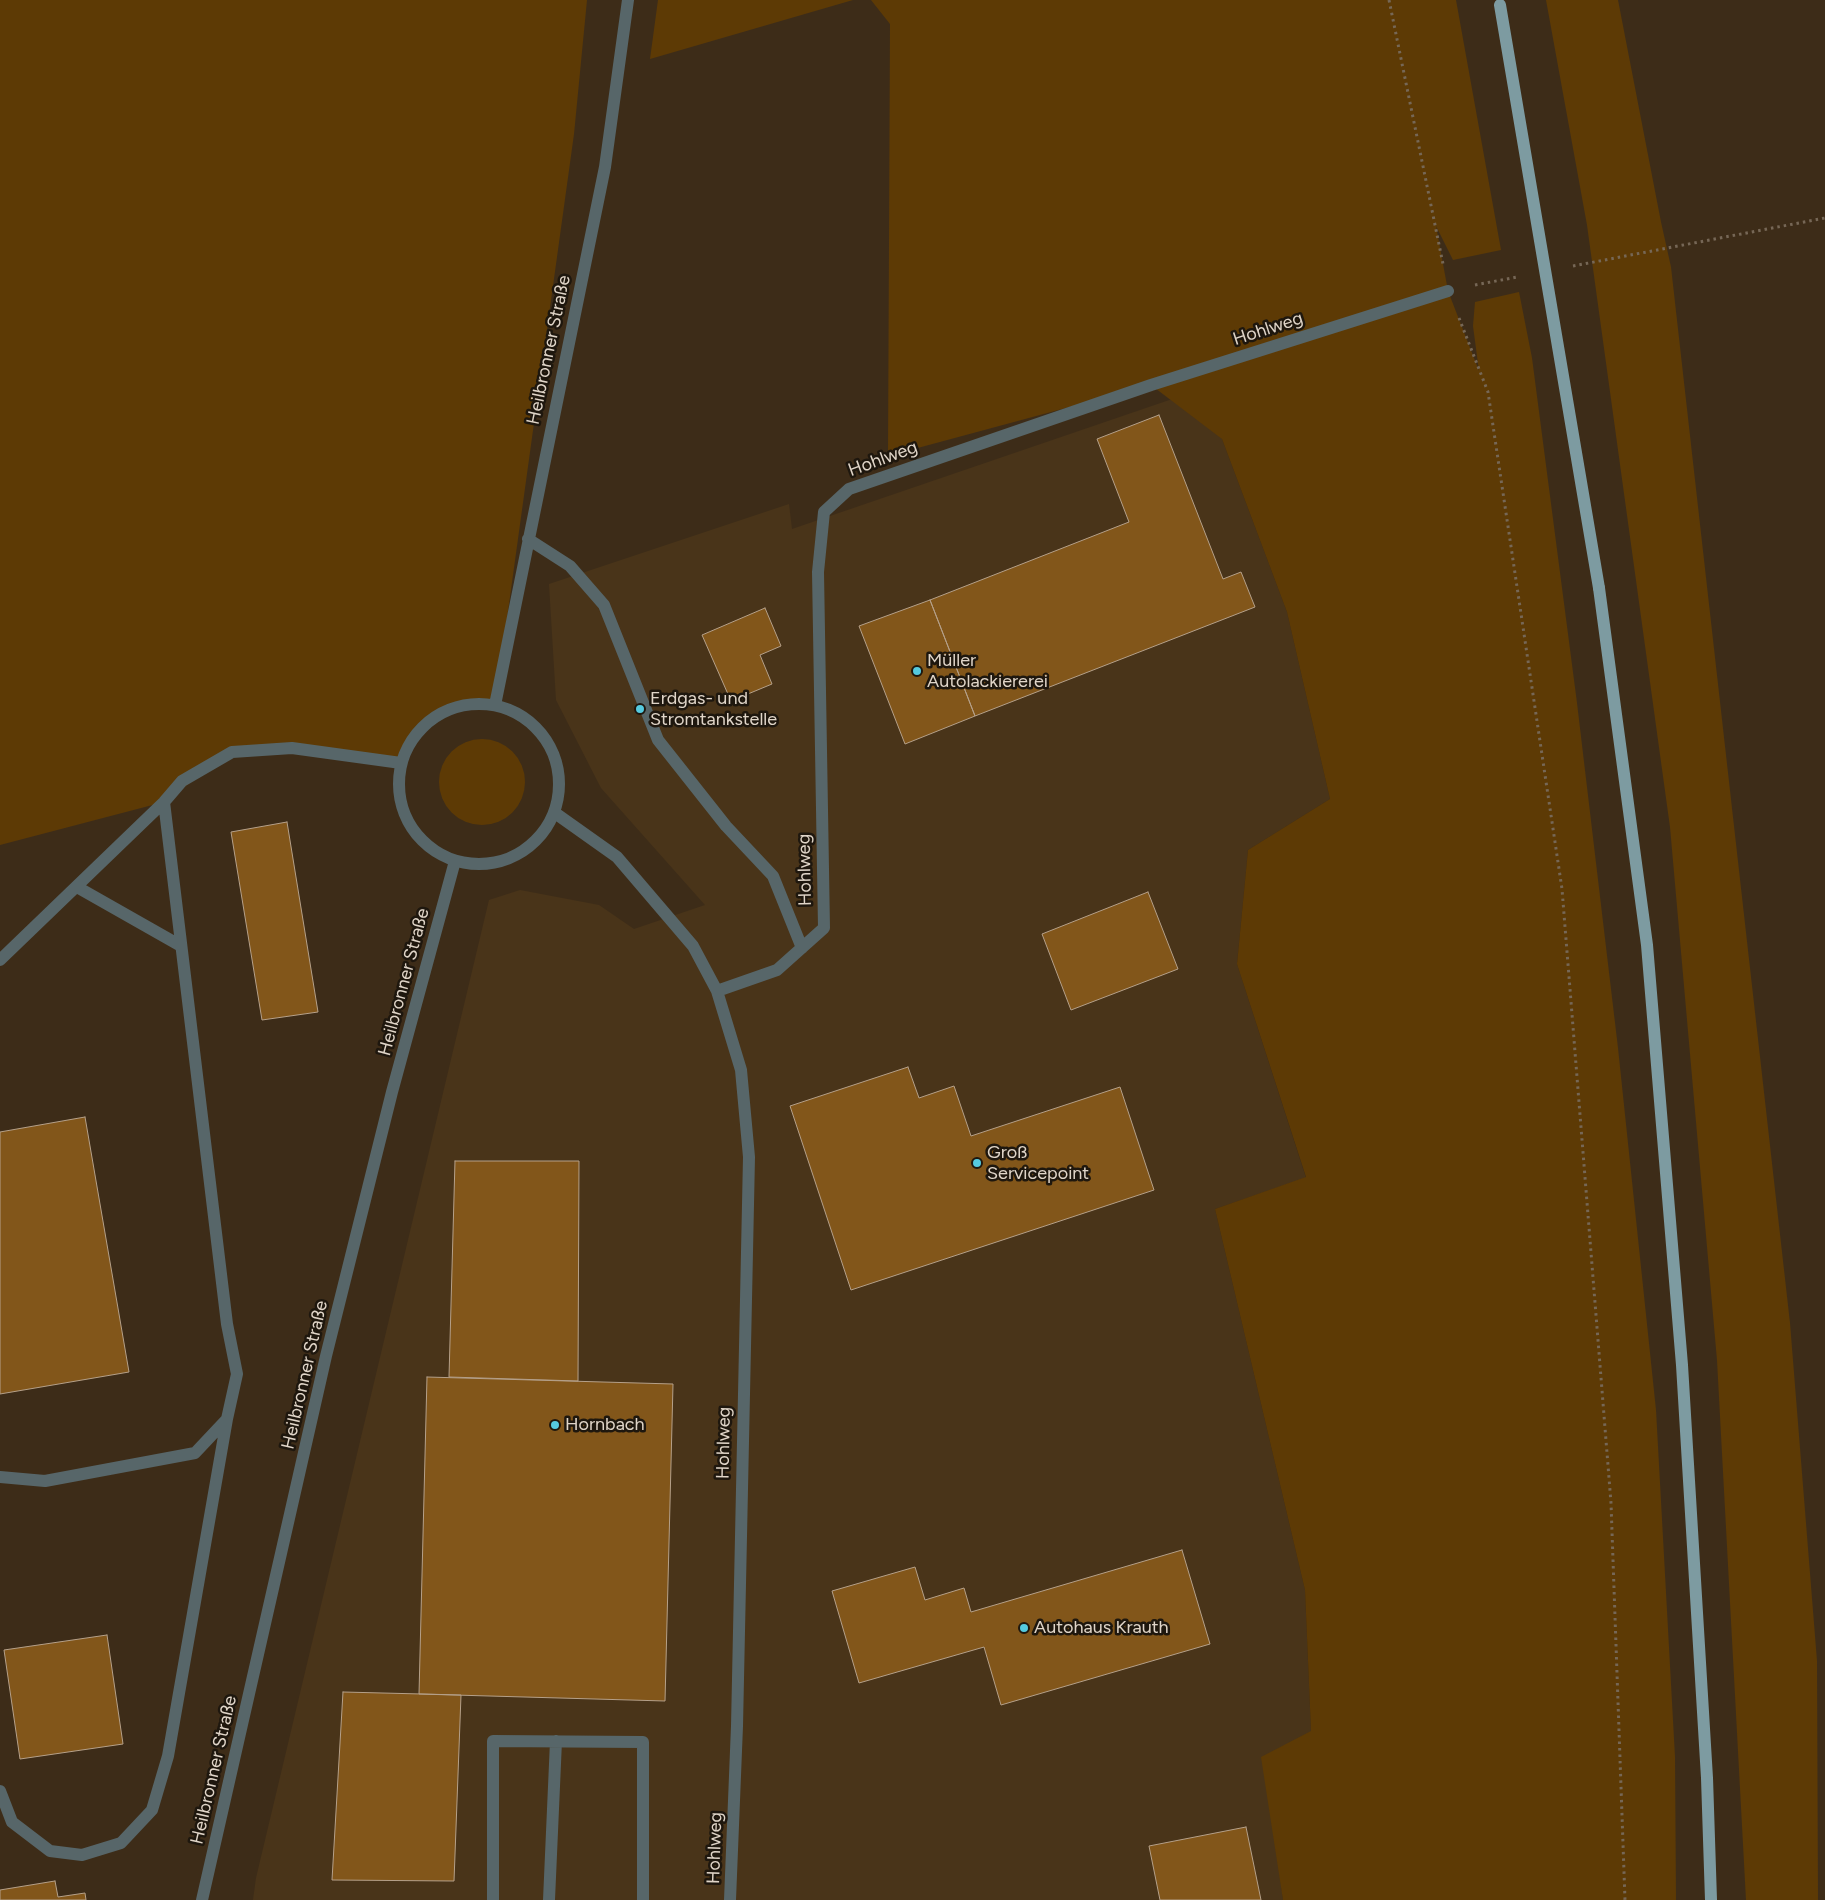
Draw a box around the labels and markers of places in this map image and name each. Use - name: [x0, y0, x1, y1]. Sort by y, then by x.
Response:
- place label: Müller Autolackiererei: [927, 650, 1048, 692]
- marker: Müller Autolackiererei: [911, 665, 923, 677]
- place label: Erdgas- und Stromtankstelle: [650, 688, 777, 731]
- marker: Erdgas- und Stromtankstelle: [634, 703, 646, 715]
- place label: Groß Servicepoint: [987, 1142, 1089, 1184]
- marker: Groß Servicepoint: [971, 1157, 983, 1169]
- place label: Hornbach: [565, 1414, 645, 1436]
- marker: Hornbach: [549, 1419, 561, 1431]
- place label: Autohaus Krauth: [1034, 1617, 1169, 1639]
- marker: Autohaus Krauth: [1018, 1622, 1030, 1634]

